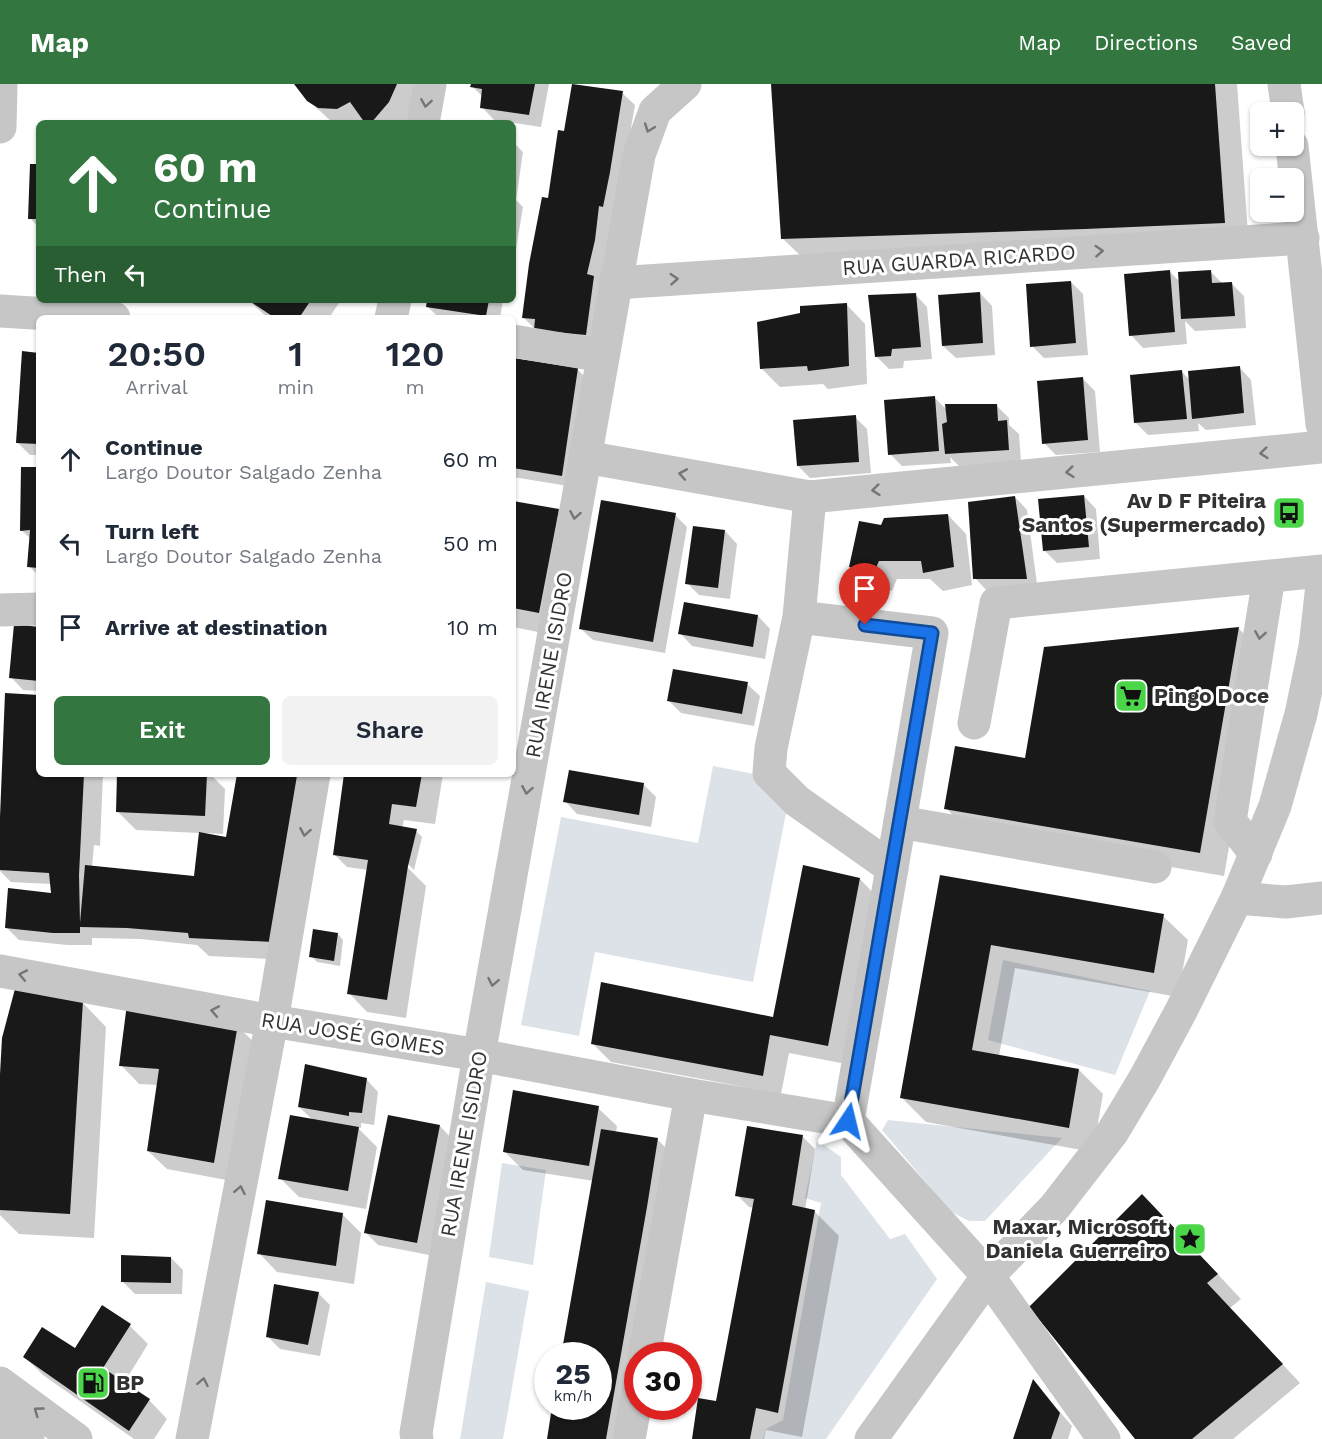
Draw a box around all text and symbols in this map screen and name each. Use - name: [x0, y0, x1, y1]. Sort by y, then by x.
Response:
- text: Map: [30, 26, 89, 59]
- text: Map: [1018, 30, 1061, 55]
- text: Directions: [1094, 30, 1198, 55]
- text: Saved: [1231, 30, 1292, 55]
- one-way arrow: [421, 99, 433, 108]
- map controls: [1250, 102, 1304, 222]
- button: +: [1250, 102, 1304, 156]
- one-way arrow: [644, 123, 657, 133]
- text: 60 m: [153, 143, 257, 192]
- icon: ahead: [54, 144, 132, 222]
- button: −: [1250, 168, 1304, 222]
- text: Continue: [153, 193, 272, 225]
- street label: RUA GUARDA RICARDO: [841, 239, 1077, 280]
- one-way arrow: [1094, 245, 1103, 258]
- icon: left: [119, 258, 152, 291]
- text: Then: [54, 262, 107, 287]
- one-way arrow: [669, 273, 678, 286]
- text: 20:50: [107, 333, 206, 375]
- text: 1: [288, 333, 303, 375]
- text: 120: [386, 333, 445, 375]
- text: Arrival: [126, 375, 188, 399]
- text: min: [277, 375, 314, 399]
- text: m: [406, 375, 425, 399]
- text: Continue: [105, 435, 203, 460]
- icon: ahead: [54, 443, 87, 476]
- one-way arrow: [1259, 446, 1268, 459]
- text: 60 m: [442, 447, 498, 472]
- text: Largo Doutor Salgado Zenha: [105, 460, 382, 484]
- one-way arrow: [1065, 465, 1074, 478]
- one-way arrow: [678, 469, 687, 481]
- one-way arrow: [871, 483, 880, 496]
- place label: Av D F Piteira Santos (Supermercado): [1022, 488, 1267, 537]
- bus stop icon: Av D F Piteira Santos (Supermercado): [1271, 495, 1307, 531]
- one-way arrow: [569, 510, 582, 520]
- text: Turn left: [105, 519, 199, 544]
- icon: left: [54, 527, 87, 560]
- text: 50 m: [443, 531, 498, 556]
- text: Largo Doutor Salgado Zenha: [105, 544, 382, 568]
- pin: [839, 563, 890, 625]
- street label: RUA IRENE ISIDRO: [520, 570, 577, 760]
- icon: arrive: [848, 572, 881, 605]
- icon: arrive: [54, 611, 87, 644]
- text: Arrive at destination: [105, 615, 328, 640]
- text: 10 m: [447, 615, 498, 640]
- one-way arrow: [1254, 629, 1267, 639]
- supermarket icon: Pingo Doce: [1113, 678, 1149, 714]
- place label: Pingo Doce: [1154, 683, 1269, 708]
- button: Exit: [54, 696, 270, 765]
- button: Share: [282, 696, 498, 765]
- one-way arrow: [521, 784, 534, 794]
- one-way arrow: [299, 827, 311, 836]
- one-way arrow: [19, 969, 29, 982]
- one-way arrow: [487, 976, 500, 986]
- one-way arrow: [210, 1005, 220, 1018]
- street label: RUA JOSÉ GOMES: [260, 1007, 447, 1060]
- street label: RUA IRENE ISIDRO: [435, 1049, 492, 1239]
- position arrow: [816, 1089, 880, 1153]
- one-way arrow: [233, 1185, 246, 1195]
- place label: Maxar, Microsoft Daniela Guerreiro: [986, 1214, 1167, 1263]
- place icon: Maxar, Microsoft Daniela Guerreiro: [1172, 1221, 1208, 1257]
- speed limit sign: 30: [624, 1342, 702, 1420]
- text: 25: [555, 1356, 591, 1391]
- fuel station icon: BP: [75, 1365, 111, 1401]
- place label: BP: [116, 1370, 144, 1395]
- one-way arrow: [196, 1377, 209, 1387]
- text: km/h: [554, 1387, 592, 1405]
- one-way arrow: [33, 1407, 44, 1418]

